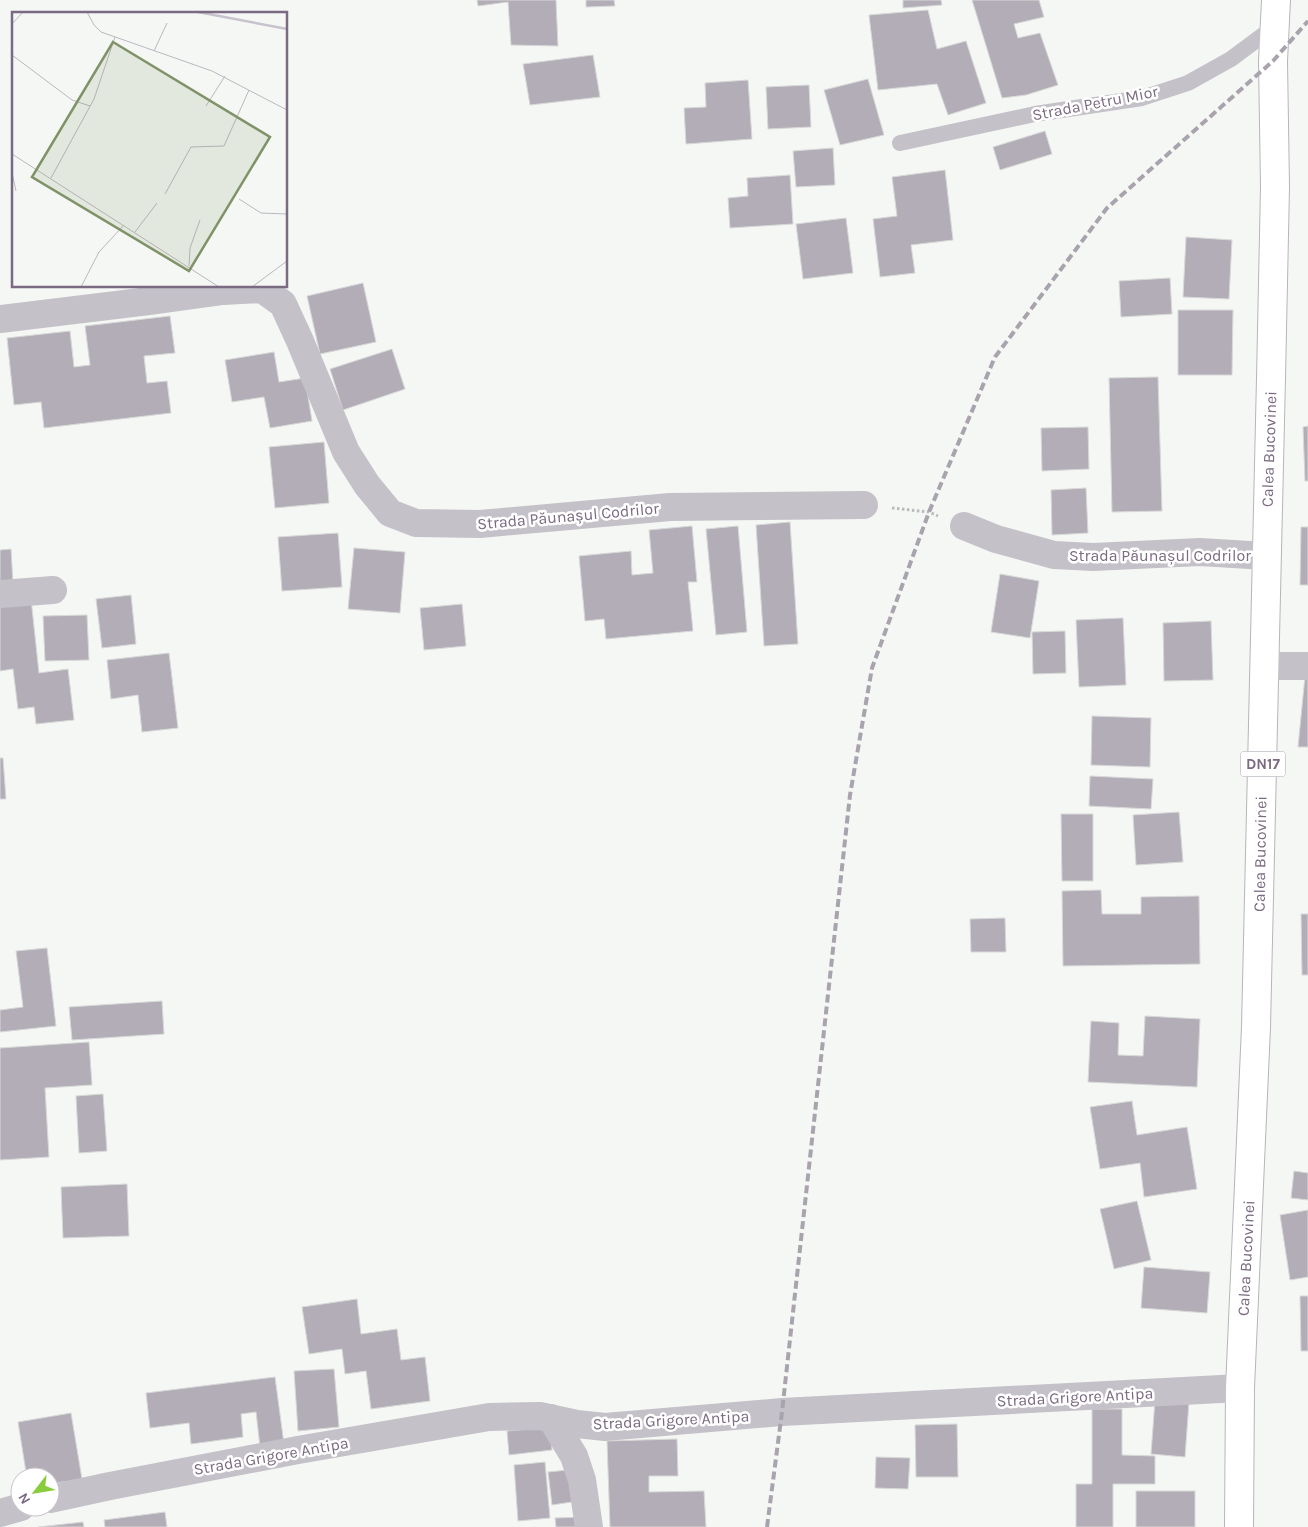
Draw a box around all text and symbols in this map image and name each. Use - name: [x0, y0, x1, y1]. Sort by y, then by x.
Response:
- inset map: [12, 12, 288, 288]
- street label: Strada Petru Mior: [1031, 81, 1160, 124]
- street label: Calea Bucovinei: [1257, 391, 1281, 507]
- street label: Strada Păunașul Codrilor: [476, 499, 660, 533]
- street label: Strada Păunașul Codrilor: [1069, 546, 1251, 565]
- road number: DN17: [1240, 752, 1286, 776]
- street label: Calea Bucovinei: [1249, 796, 1271, 912]
- street label: Calea Bucovinei: [1233, 1200, 1259, 1316]
- street label: Strada Grigore Antipa: [996, 1383, 1154, 1411]
- street label: Strada Grigore Antipa: [592, 1406, 750, 1434]
- street label: Strada Grigore Antipa: [192, 1433, 350, 1479]
- north arrow: [10, 1467, 60, 1517]
- text: N: [14, 1490, 34, 1507]

